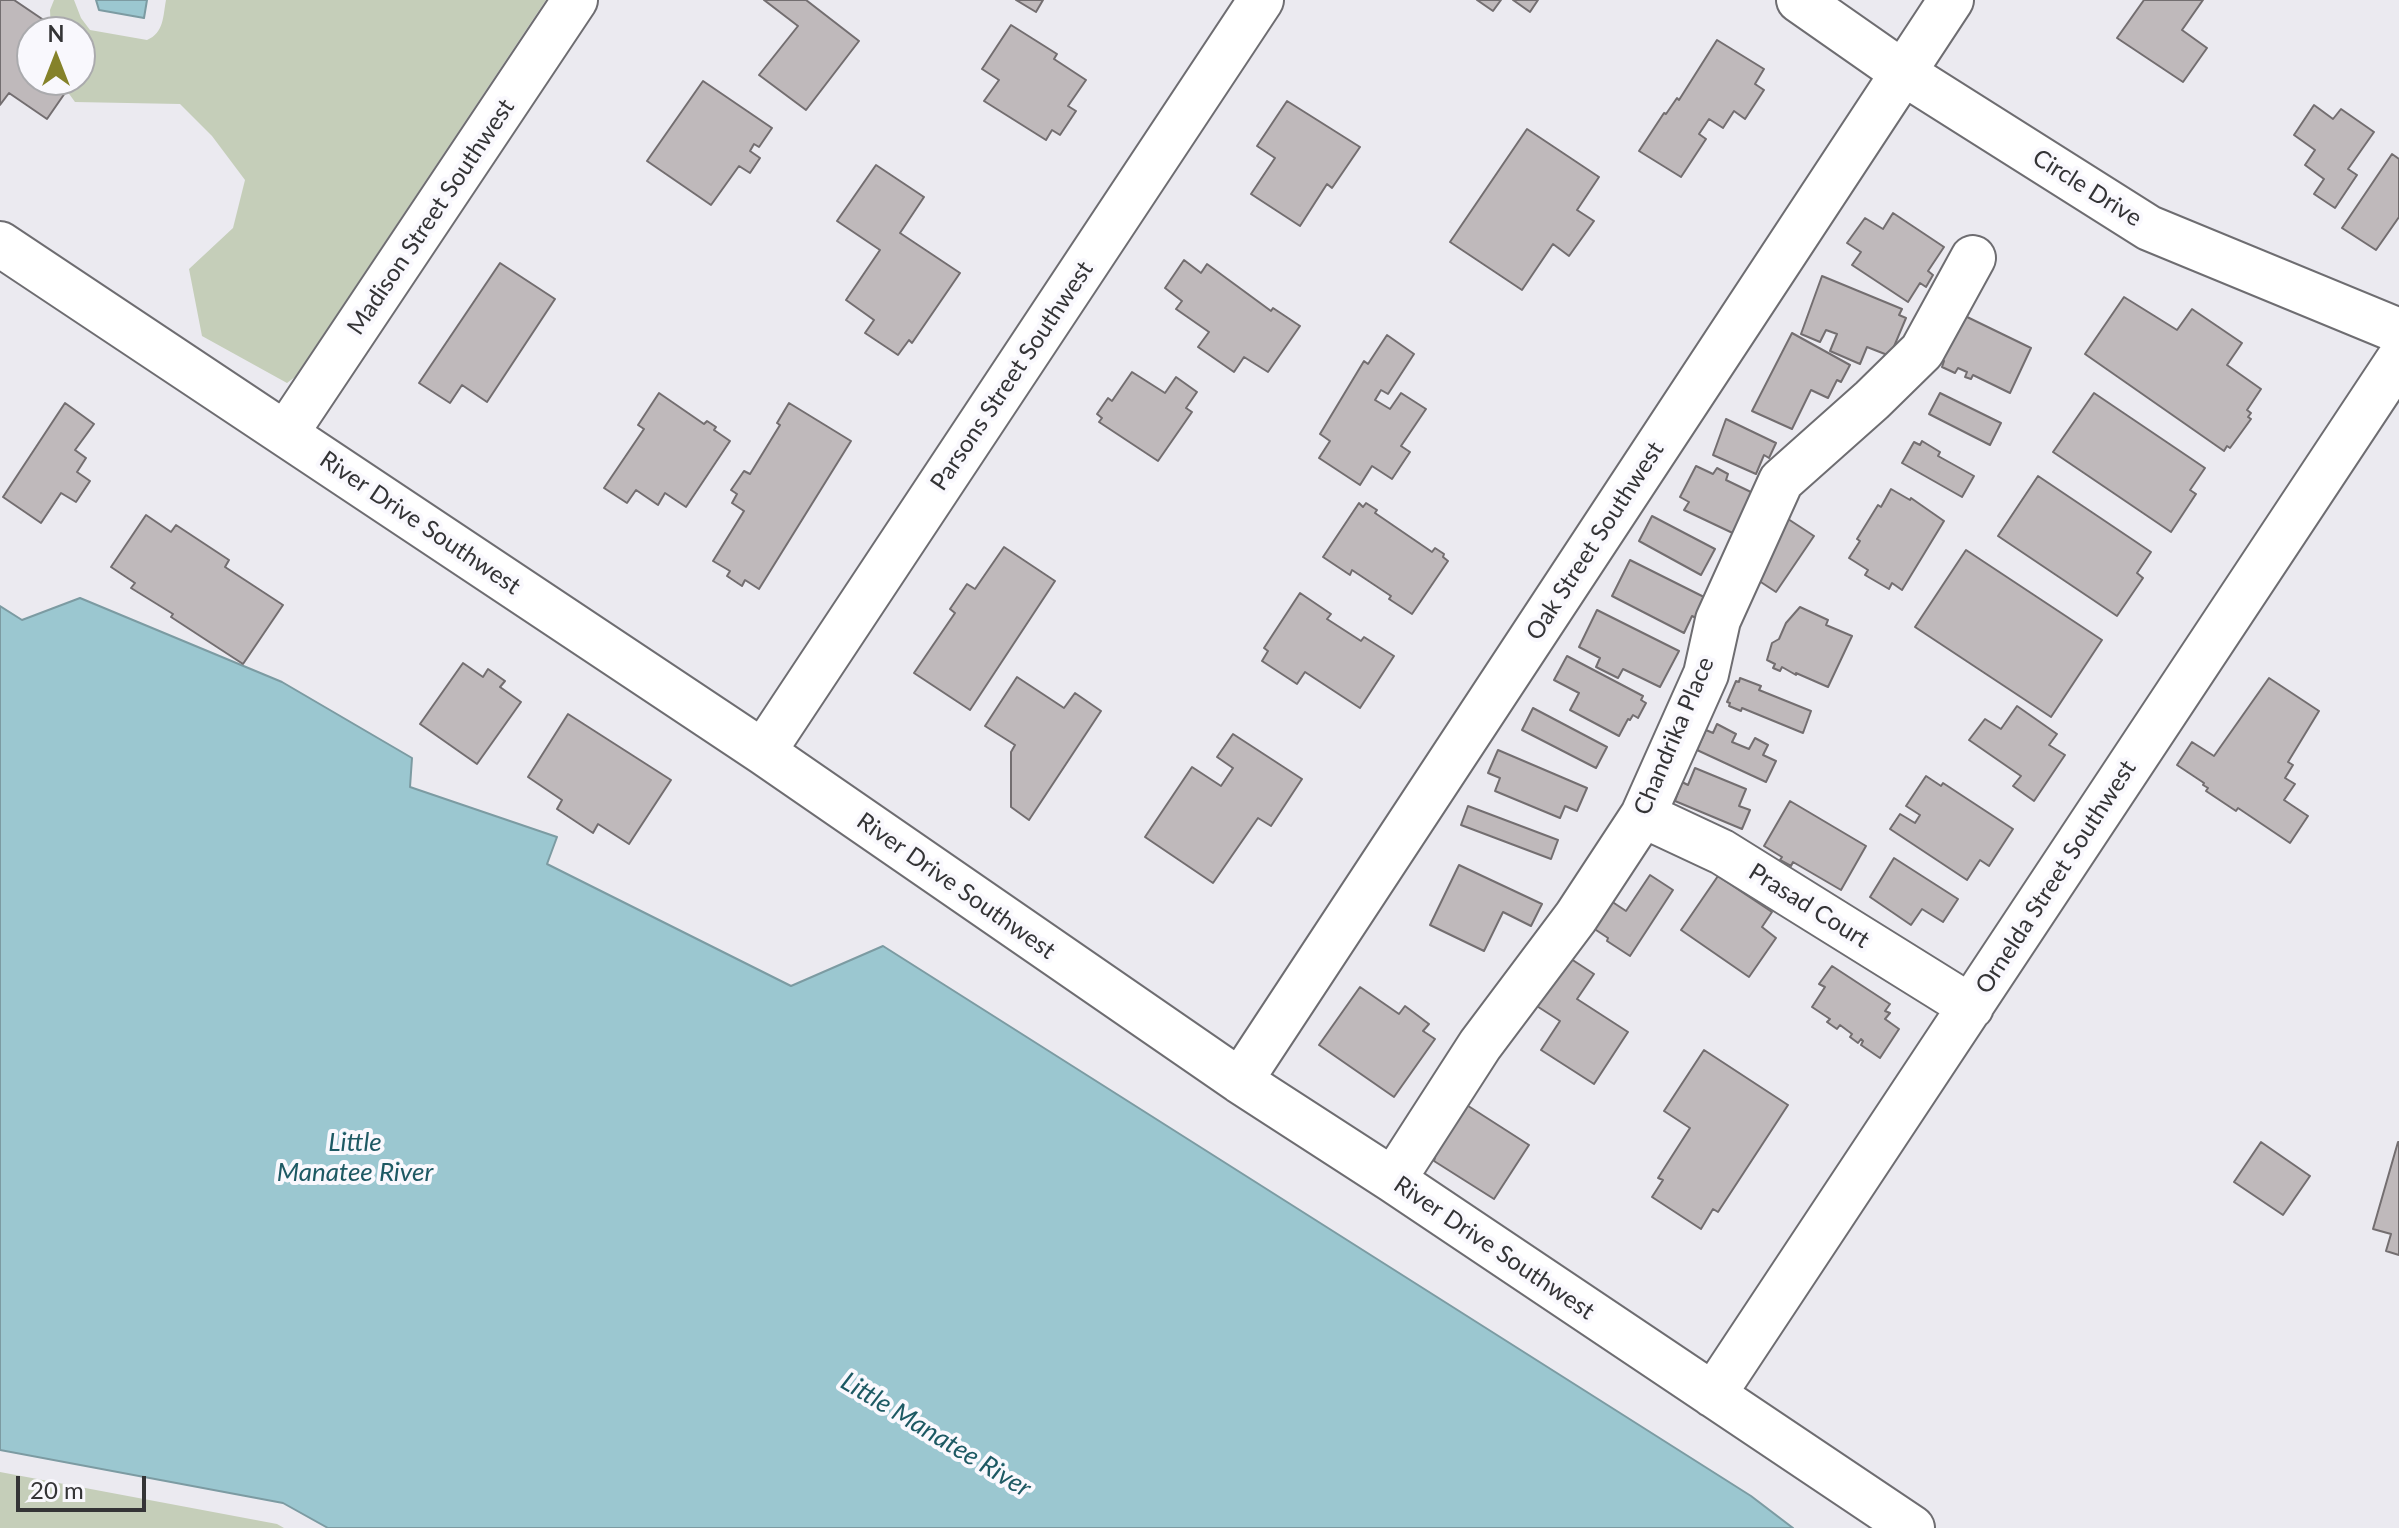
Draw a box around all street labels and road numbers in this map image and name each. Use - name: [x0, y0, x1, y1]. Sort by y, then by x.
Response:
- street label: Madison Street Southwest: [341, 94, 521, 340]
- street label: Circle Drive: [2027, 143, 2147, 233]
- street label: Parsons Street Southwest: [925, 256, 1099, 496]
- street label: Oak Street Southwest: [1520, 436, 1670, 646]
- street label: River Drive Southwest: [314, 445, 526, 601]
- street label: Chandrika Place: [1628, 653, 1720, 819]
- street label: Ornelda Street Southwest: [1970, 755, 2142, 999]
- street label: River Drive Southwest: [851, 807, 1061, 965]
- street label: Prasad Court: [1743, 858, 1875, 954]
- street label: River Drive Southwest: [1388, 1170, 1600, 1326]

